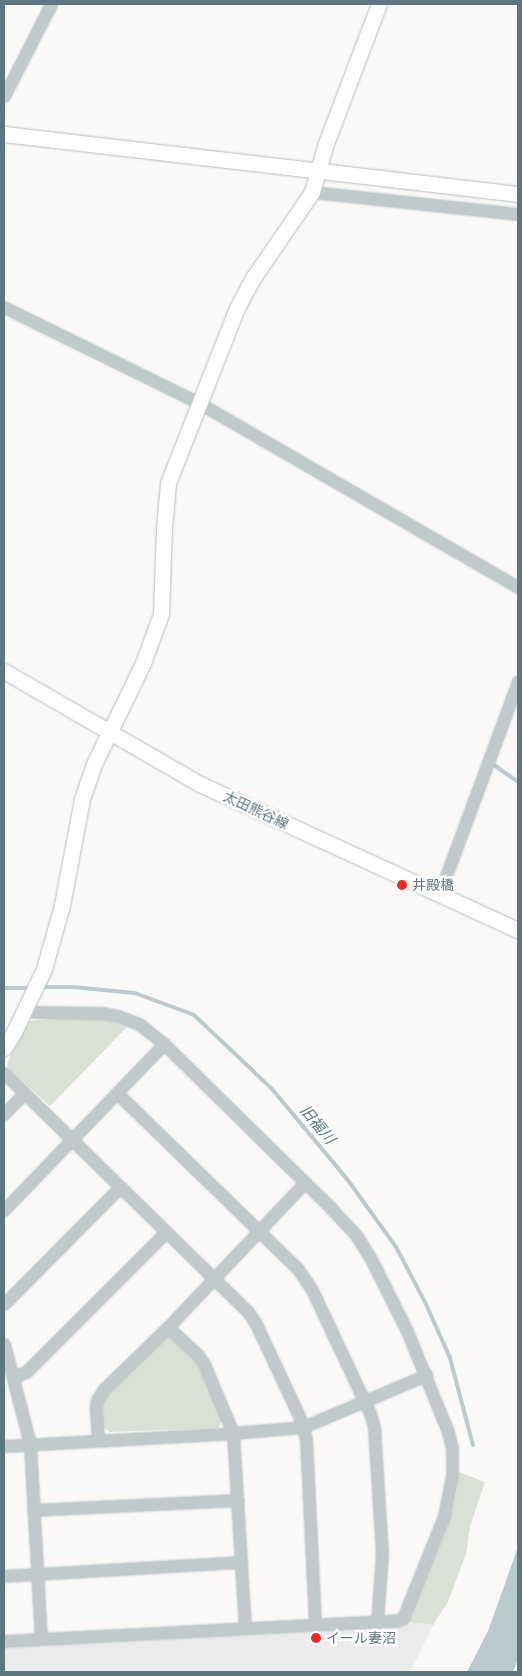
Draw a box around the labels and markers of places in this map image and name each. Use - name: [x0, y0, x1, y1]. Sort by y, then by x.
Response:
- place label: 井殿橋: [412, 877, 454, 893]
- marker: 井殿橋: [396, 879, 408, 891]
- place label: イール妻沼: [326, 1630, 396, 1646]
- marker: イール妻沼: [310, 1632, 322, 1644]

